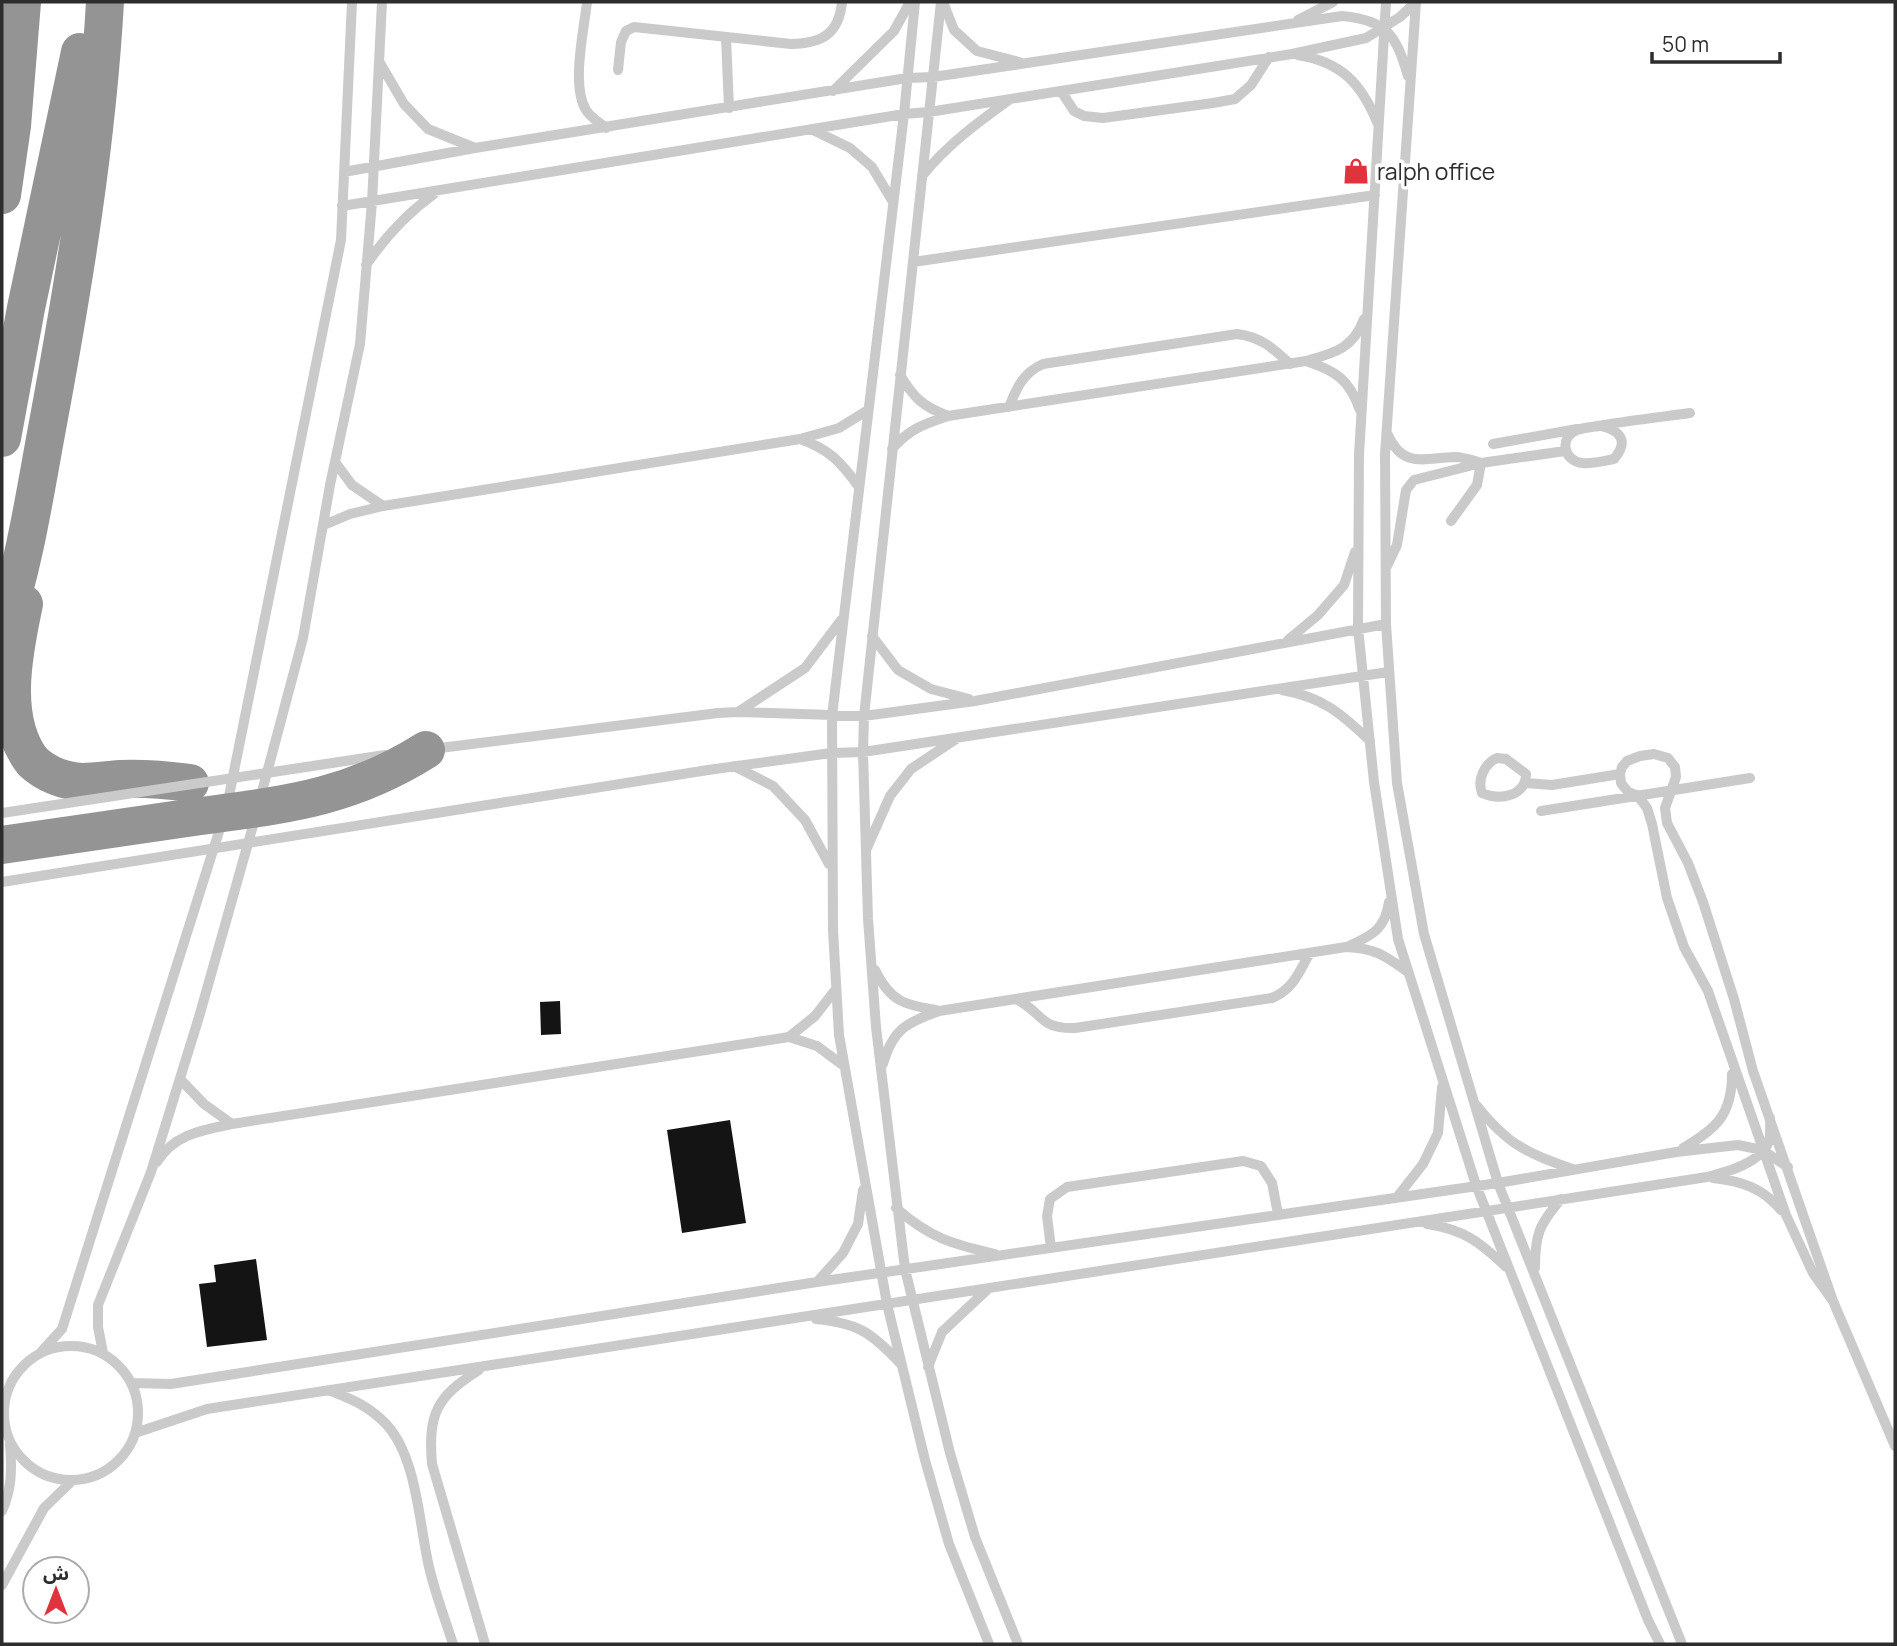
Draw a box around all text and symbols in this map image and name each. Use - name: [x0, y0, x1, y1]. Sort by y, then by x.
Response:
- scale bar: [1652, 21, 1780, 65]
- text: 50 m: [1662, 30, 1709, 58]
- place label: ralph office: [1377, 155, 1495, 187]
- shop icon: ralph office: [1341, 156, 1371, 186]
- north arrow: [21, 1555, 91, 1625]
- text: ش: [43, 1560, 69, 1586]

